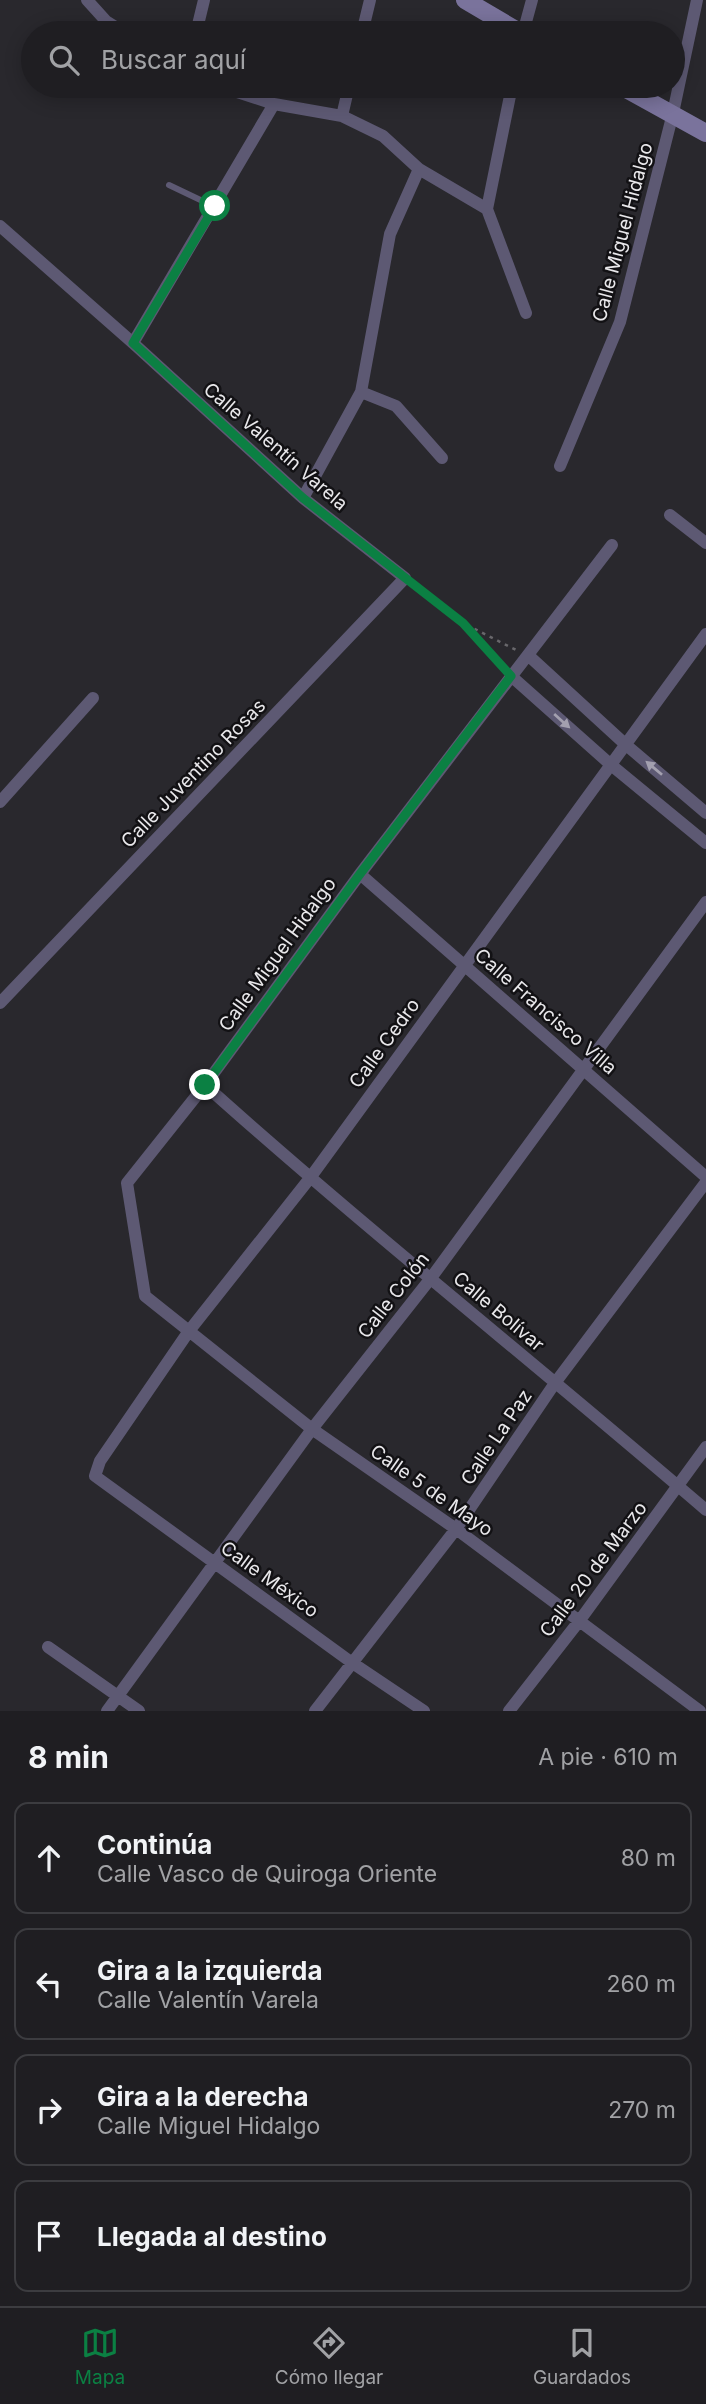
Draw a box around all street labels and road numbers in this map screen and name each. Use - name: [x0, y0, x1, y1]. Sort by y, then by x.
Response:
- street label: Calle Miguel Hidalgo: [587, 140, 657, 324]
- street label: Calle Valentín Varela: [199, 378, 352, 515]
- street label: Calle Juventino Rosas: [116, 694, 270, 852]
- street label: Calle Miguel Hidalgo: [214, 873, 341, 1036]
- street label: Calle Francisco Villa: [470, 943, 621, 1079]
- street label: Calle Cedro: [344, 994, 425, 1093]
- street label: Calle Colón: [353, 1248, 434, 1343]
- street label: Calle Bolívar: [449, 1267, 549, 1356]
- street label: Calle La Paz: [456, 1385, 537, 1489]
- street label: Calle 5 de Mayo: [366, 1440, 497, 1541]
- street label: Calle 20 de Marzo: [535, 1497, 652, 1642]
- street label: Calle México: [216, 1536, 323, 1623]

